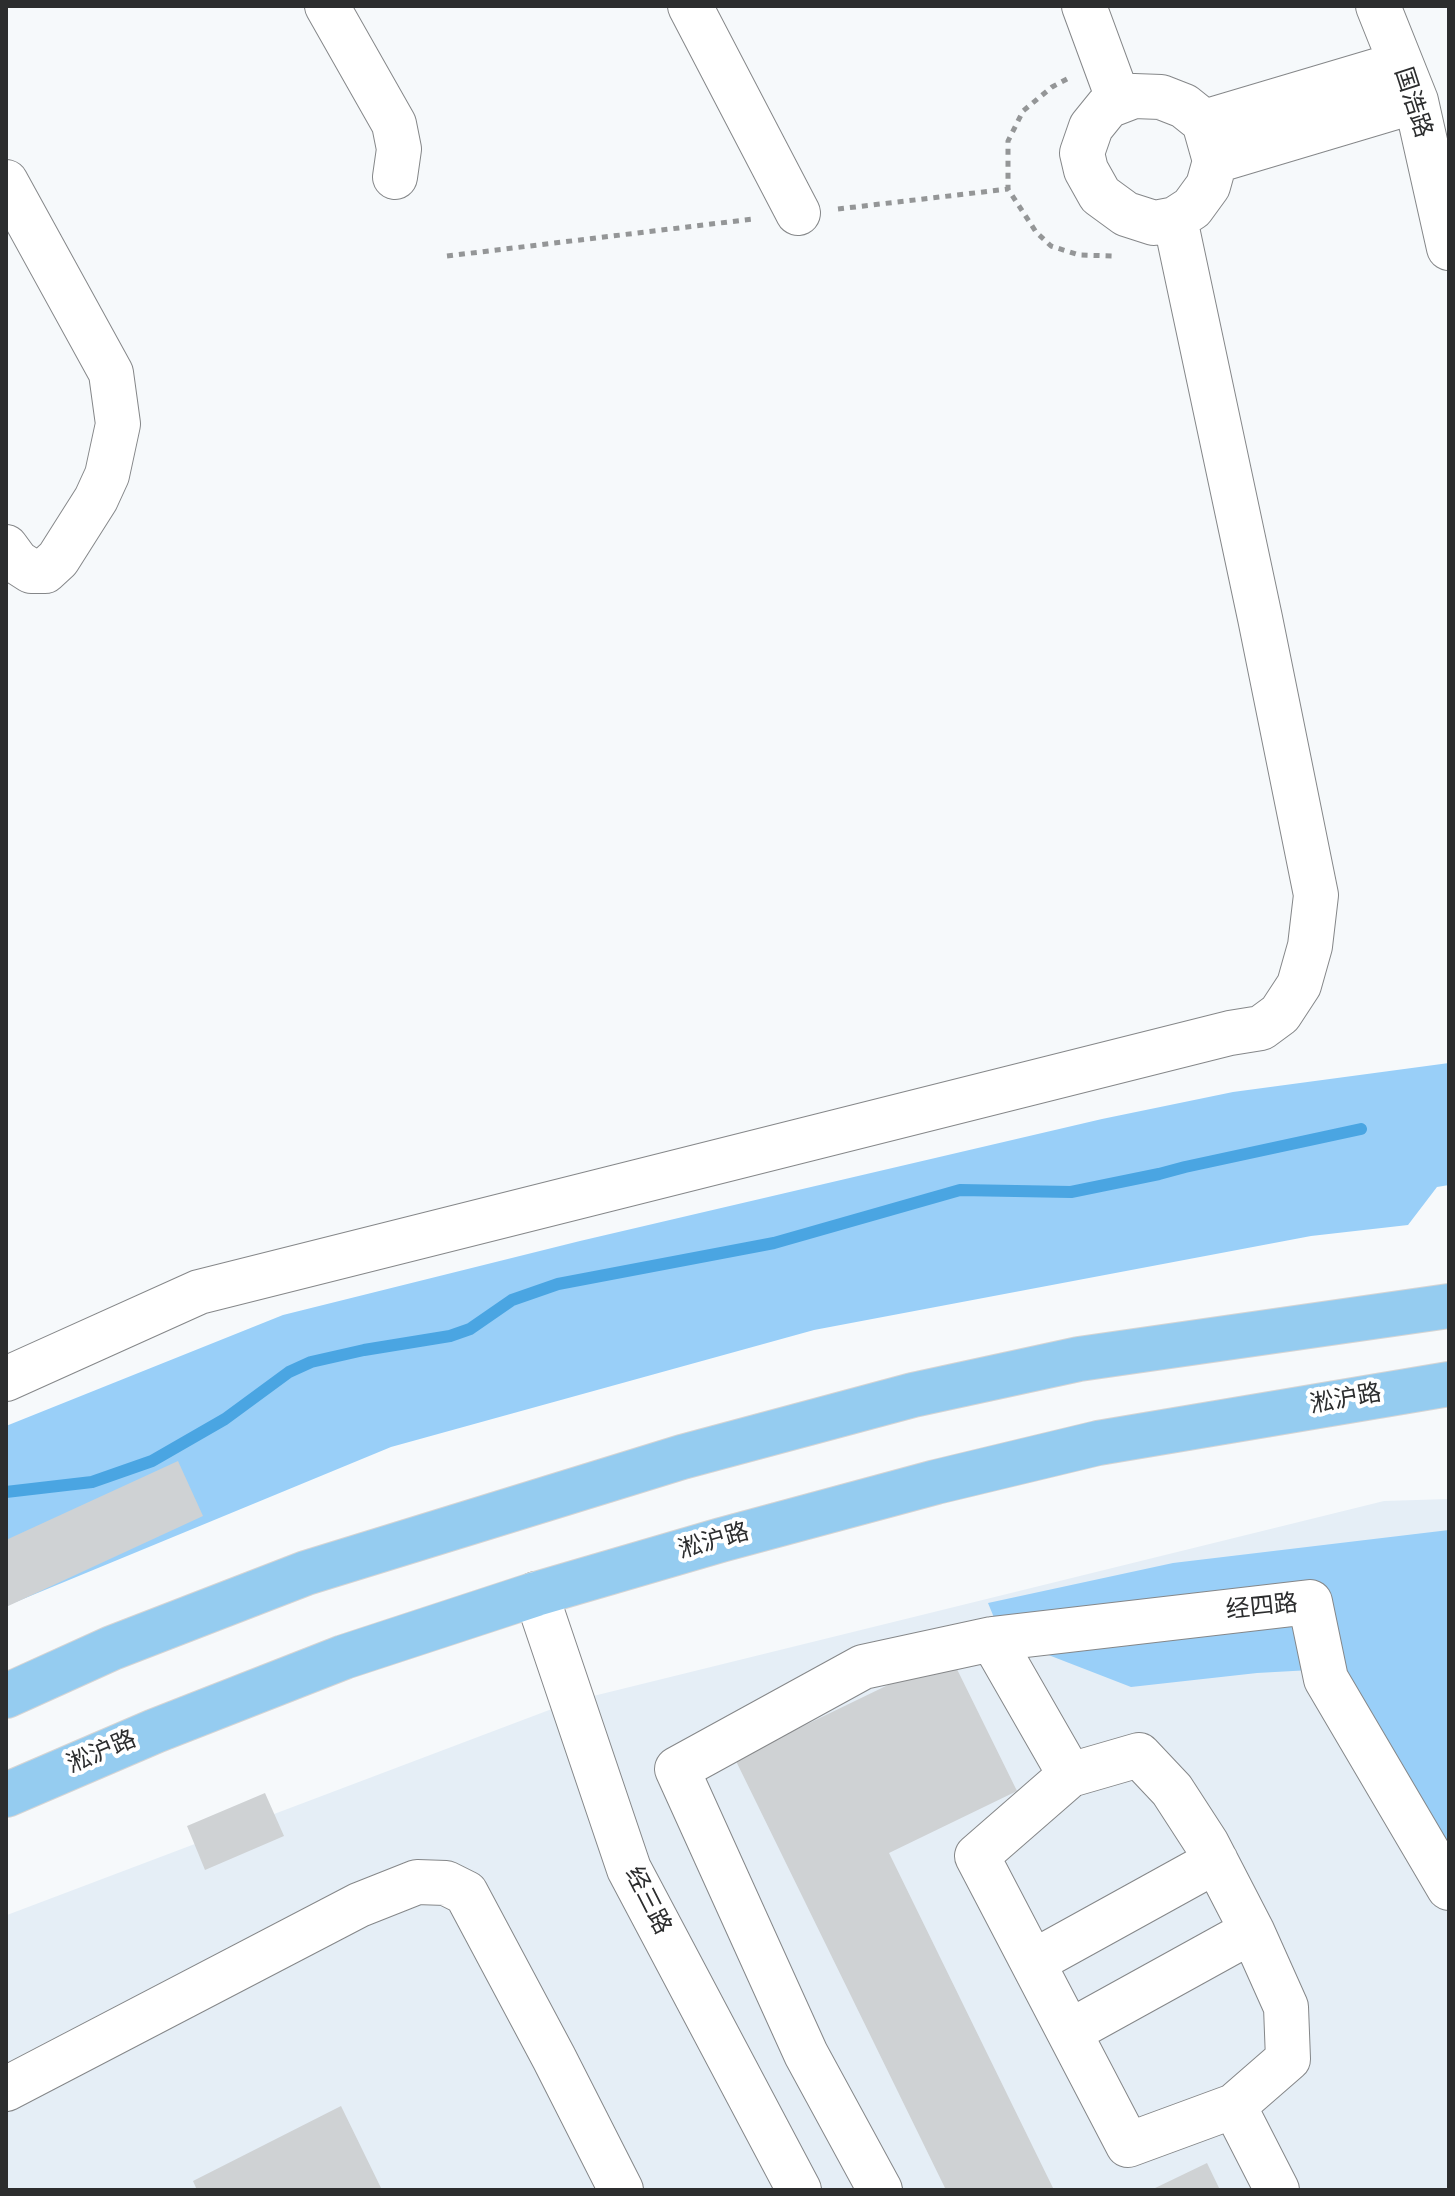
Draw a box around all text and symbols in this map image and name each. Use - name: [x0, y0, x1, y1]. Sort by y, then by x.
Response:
- street label: 国浩路: [1387, 64, 1437, 142]
- street label: 淞沪路: [1308, 1380, 1384, 1420]
- street label: 淞沪路: [675, 1518, 753, 1566]
- street label: 经四路: [1225, 1590, 1299, 1626]
- street label: 淞沪路: [63, 1726, 141, 1780]
- street label: 经三路: [618, 1862, 676, 1940]

